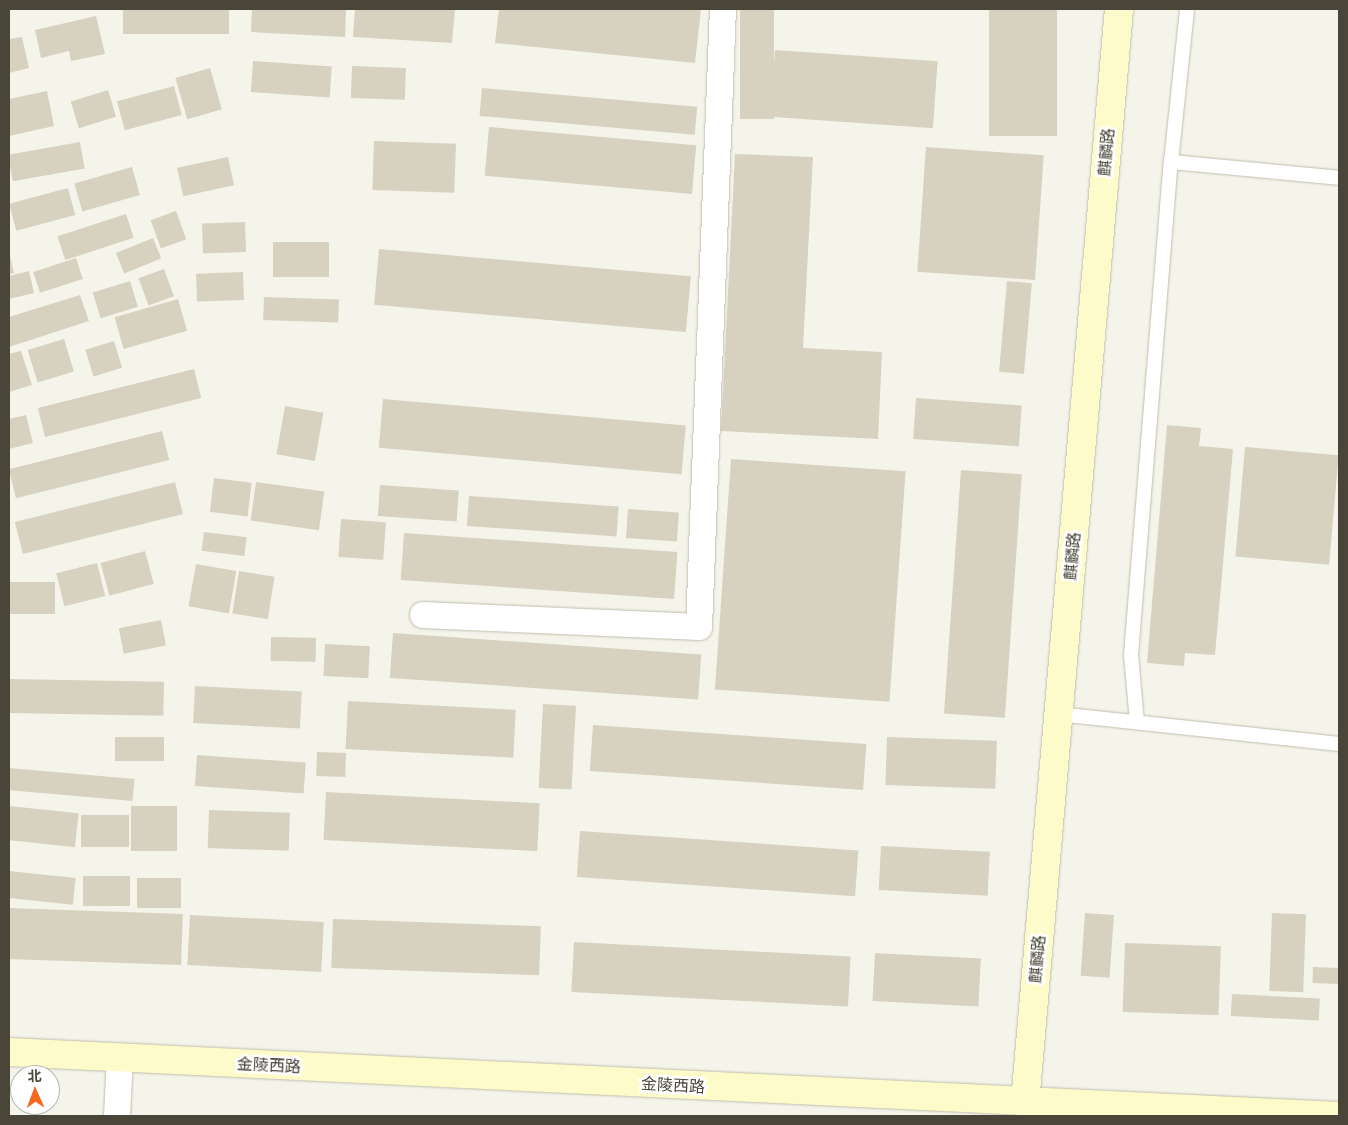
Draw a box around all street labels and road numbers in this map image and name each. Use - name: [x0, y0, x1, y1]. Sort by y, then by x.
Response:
- street label: 麒麟路: [1094, 127, 1118, 177]
- street label: 麒麟路: [1060, 531, 1084, 581]
- street label: 麒麟路: [1025, 934, 1049, 984]
- street label: 金陵西路: [237, 1054, 301, 1076]
- street label: 金陵西路: [641, 1074, 705, 1096]

